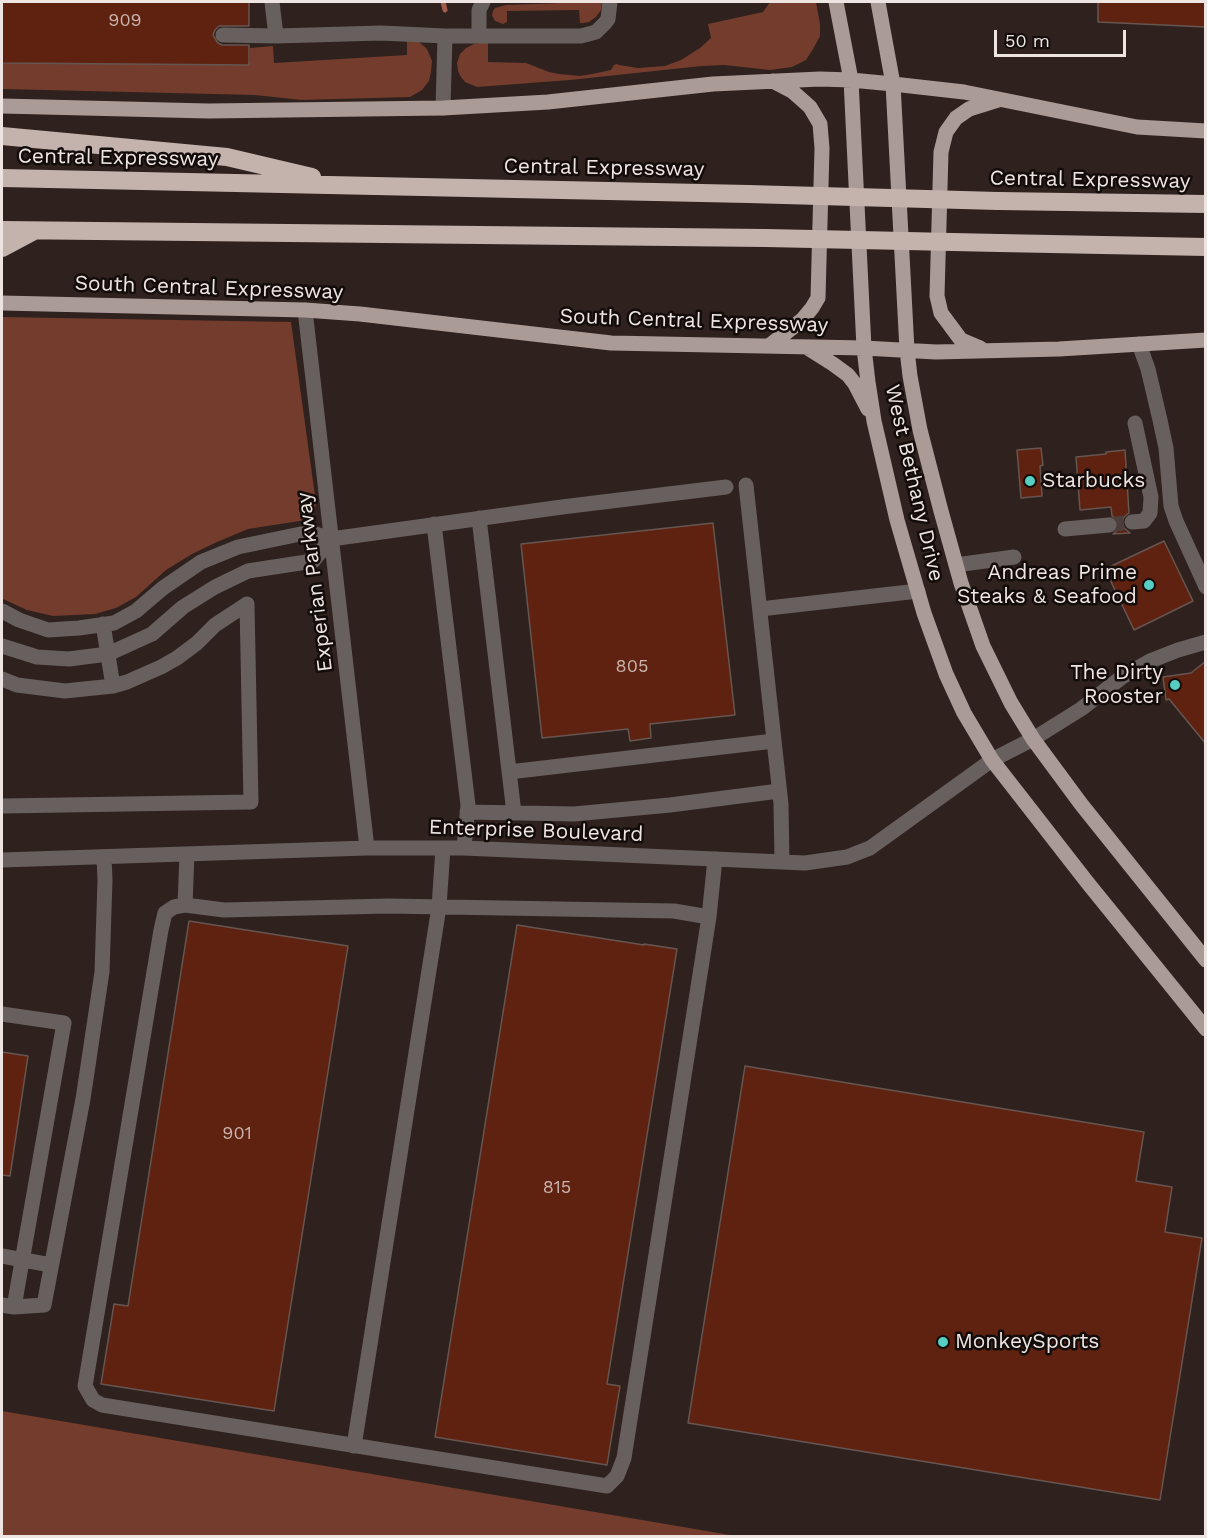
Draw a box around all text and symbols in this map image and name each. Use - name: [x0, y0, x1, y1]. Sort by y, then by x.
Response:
- house number: 909: [108, 10, 142, 32]
- scale bar: [997, 18, 1129, 56]
- text: 50 m: [1005, 30, 1050, 51]
- street label: Central Expressway: [17, 144, 219, 172]
- street label: Central Expressway: [503, 154, 705, 182]
- street label: Central Expressway: [989, 166, 1191, 194]
- street label: South Central Expressway: [74, 271, 344, 305]
- street label: South Central Expressway: [559, 304, 829, 338]
- street label: West Bethany Drive: [879, 382, 949, 584]
- place label: Starbucks: [1042, 468, 1145, 494]
- marker: Starbucks: [1023, 474, 1037, 488]
- street label: Experian Parkway: [291, 491, 339, 673]
- place label: Andreas Prime Steaks & Seafood: [957, 560, 1137, 610]
- marker: Andreas Prime Steaks & Seafood: [1142, 578, 1156, 592]
- house number: 805: [616, 656, 648, 678]
- place label: The Dirty Rooster: [1070, 660, 1163, 710]
- marker: The Dirty Rooster: [1168, 678, 1182, 692]
- street label: Enterprise Boulevard: [428, 815, 644, 847]
- house number: 901: [222, 1123, 252, 1145]
- house number: 815: [543, 1177, 571, 1199]
- place label: MonkeySports: [955, 1329, 1099, 1355]
- marker: MonkeySports: [936, 1335, 950, 1349]

